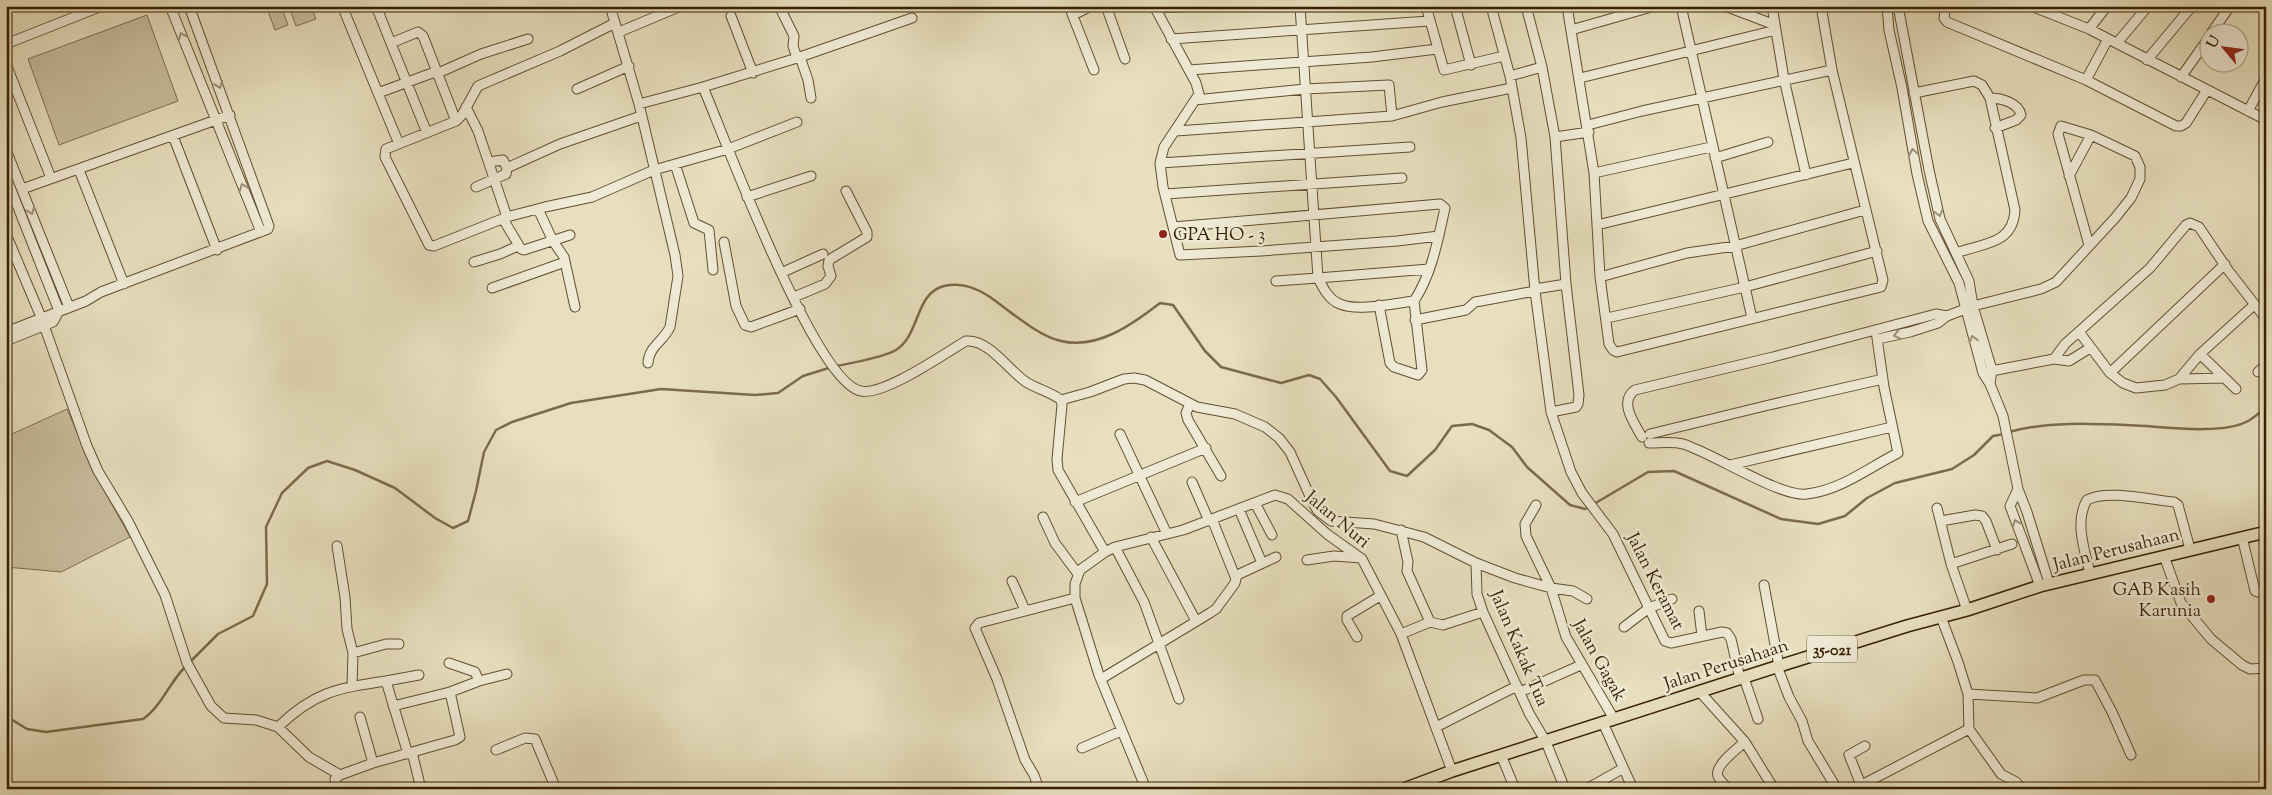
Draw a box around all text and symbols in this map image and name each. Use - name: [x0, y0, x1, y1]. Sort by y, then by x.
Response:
- north arrow: [2200, 22, 2250, 72]
- one-way arrow: [178, 32, 189, 41]
- text: U: [2203, 32, 2226, 53]
- one-way arrow: [213, 80, 223, 89]
- one-way arrow: [1908, 148, 1919, 157]
- one-way arrow: [239, 183, 249, 192]
- one-way arrow: [25, 207, 35, 215]
- one-way arrow: [1934, 209, 1944, 217]
- place label: GPA HO - 3: [1173, 223, 1265, 249]
- marker: GPA HO - 3: [1157, 228, 1169, 240]
- one-way arrow: [1892, 329, 1901, 340]
- one-way arrow: [1968, 334, 1979, 343]
- street label: Jalan Nuri: [1298, 485, 1375, 556]
- one-way arrow: [2012, 519, 2023, 528]
- street label: Jalan Perusahaan: [2050, 523, 2183, 579]
- street label: Jalan Keramat: [1618, 528, 1690, 635]
- place label: GAB Kasih Karunia: [2112, 578, 2201, 625]
- street label: Jalan Kakak Tua: [1482, 586, 1554, 711]
- marker: GAB Kasih Karunia: [2205, 593, 2217, 605]
- street label: Jalan Gagak: [1564, 614, 1632, 707]
- street label: Jalan Perusahaan: [1660, 633, 1792, 699]
- road number: 35-021: [1807, 636, 1857, 662]

